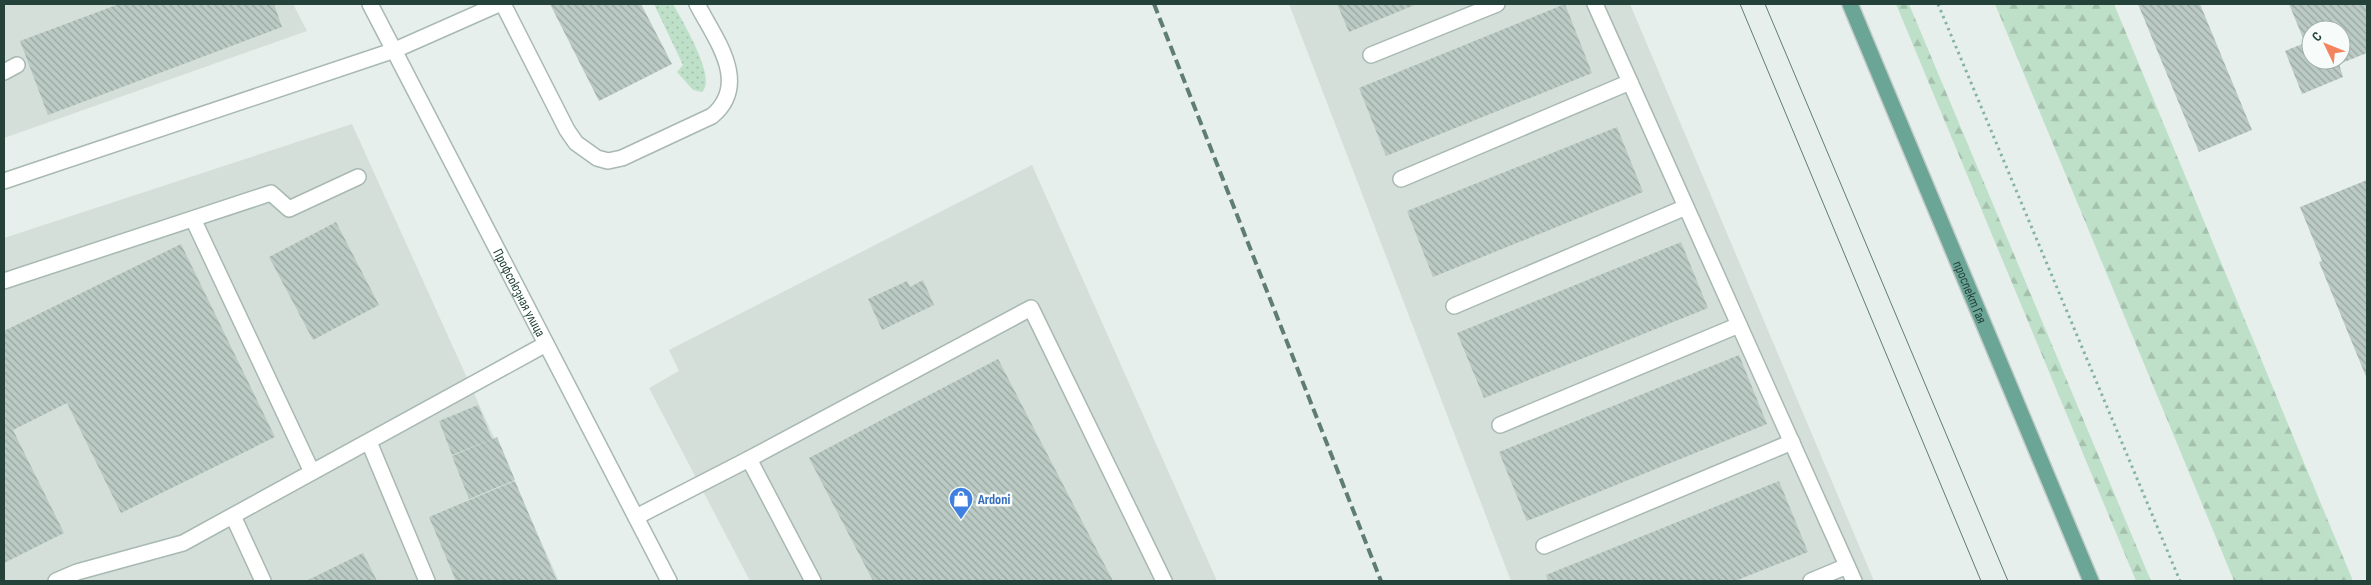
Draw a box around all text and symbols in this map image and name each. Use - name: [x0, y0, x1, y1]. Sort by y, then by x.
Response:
- north arrow: [2301, 20, 2351, 70]
- text: С: [2308, 28, 2326, 45]
- street label: Профсоюзная улица: [489, 246, 549, 340]
- street label: проспект Гая: [1949, 258, 1990, 326]
- shop icon: Ardoni: [948, 486, 974, 520]
- place label: Ardoni: [977, 491, 1010, 508]

